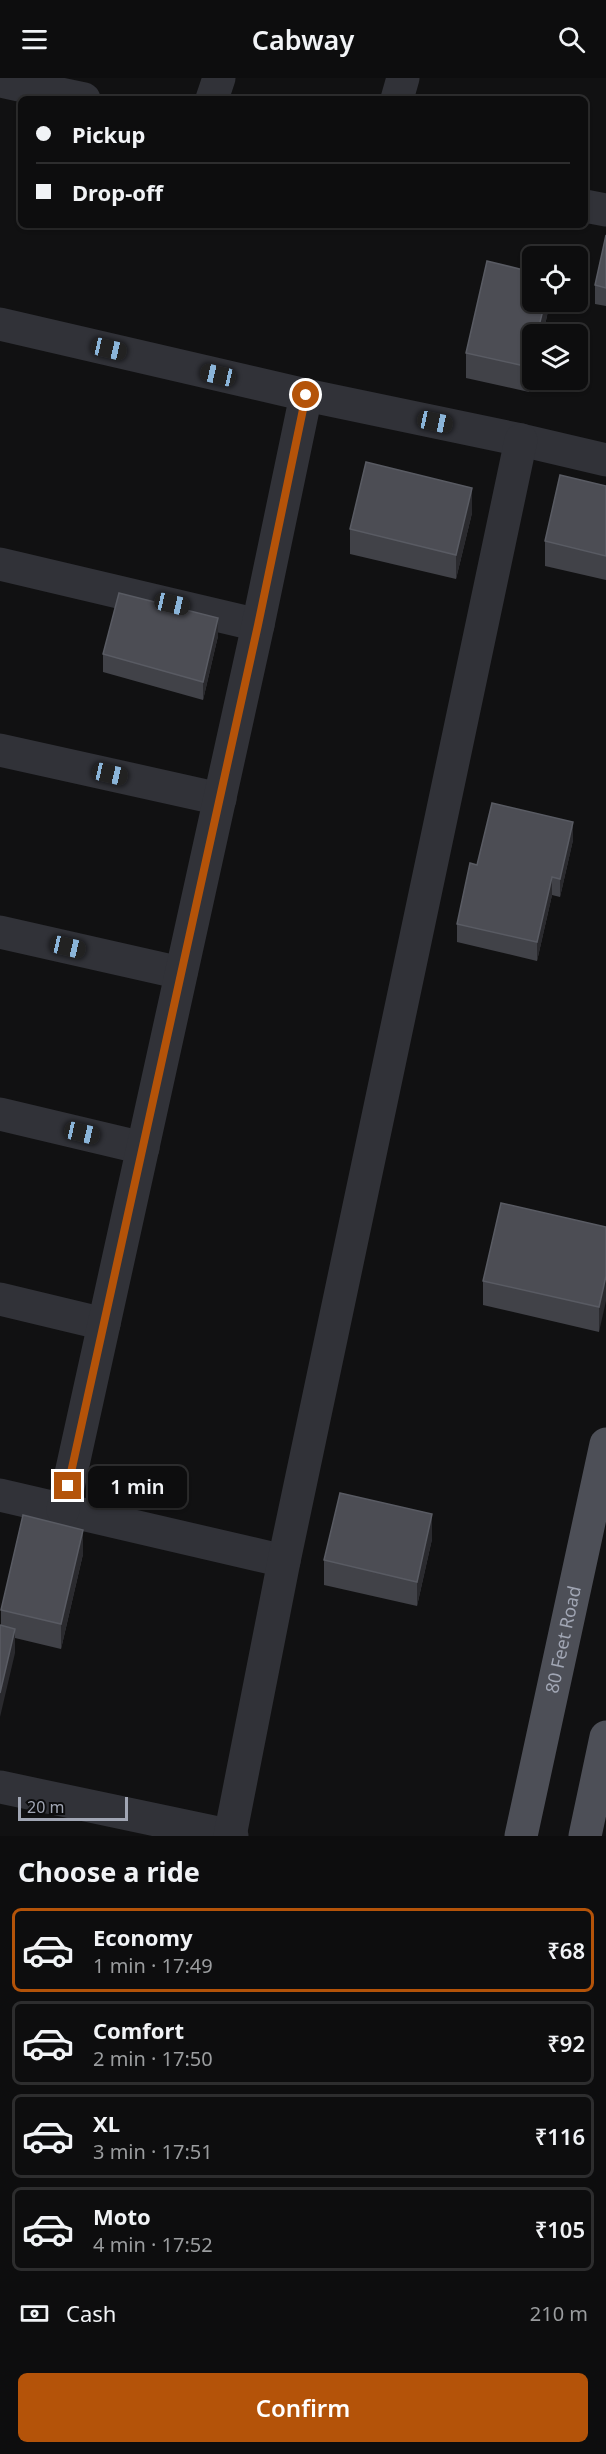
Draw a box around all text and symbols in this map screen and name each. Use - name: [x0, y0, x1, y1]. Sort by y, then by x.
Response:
- text: Cabway: [252, 21, 354, 58]
- icon: menu: [18, 23, 51, 56]
- icon: search: [555, 23, 588, 56]
- text: Pickup: [72, 119, 145, 149]
- text: Drop-off: [72, 177, 163, 207]
- map controls: [522, 246, 588, 390]
- button: locate: [522, 246, 588, 312]
- button: layers: [522, 324, 588, 390]
- car: [89, 336, 129, 362]
- car: [198, 362, 238, 388]
- route start: [292, 381, 319, 408]
- car: [416, 409, 454, 435]
- car: [152, 591, 192, 617]
- car: [90, 761, 130, 787]
- car: [48, 934, 88, 960]
- car: [62, 1120, 102, 1146]
- callout: 1 min: [89, 1465, 188, 1507]
- route end: [54, 1472, 81, 1499]
- text: 1 min: [110, 1473, 165, 1500]
- street label: 80 Feet Road: [539, 1583, 586, 1695]
- scale bar: [18, 1794, 128, 1822]
- text: 20 m: [27, 1796, 64, 1818]
- text: Choose a ride: [18, 1853, 200, 1890]
- text: Economy: [93, 1922, 192, 1952]
- icon: car: [21, 1923, 75, 1977]
- text: ₹68: [547, 1935, 585, 1965]
- text: 1 min · 17:49: [93, 1952, 213, 1979]
- text: Comfort: [93, 2015, 184, 2045]
- icon: car: [21, 2016, 75, 2070]
- text: ₹92: [547, 2028, 585, 2058]
- text: 2 min · 17:50: [93, 2045, 213, 2072]
- text: XL: [93, 2108, 120, 2138]
- icon: car: [21, 2109, 75, 2163]
- text: ₹116: [535, 2121, 585, 2151]
- text: 3 min · 17:51: [93, 2138, 213, 2165]
- text: Moto: [93, 2201, 151, 2231]
- icon: car: [21, 2202, 75, 2256]
- text: ₹105: [535, 2214, 585, 2244]
- text: 4 min · 17:52: [93, 2231, 213, 2258]
- icon: cash: [18, 2297, 51, 2330]
- text: Cash: [66, 2298, 116, 2328]
- text: 210 m: [530, 2300, 588, 2327]
- button: Confirm: [18, 2373, 588, 2442]

